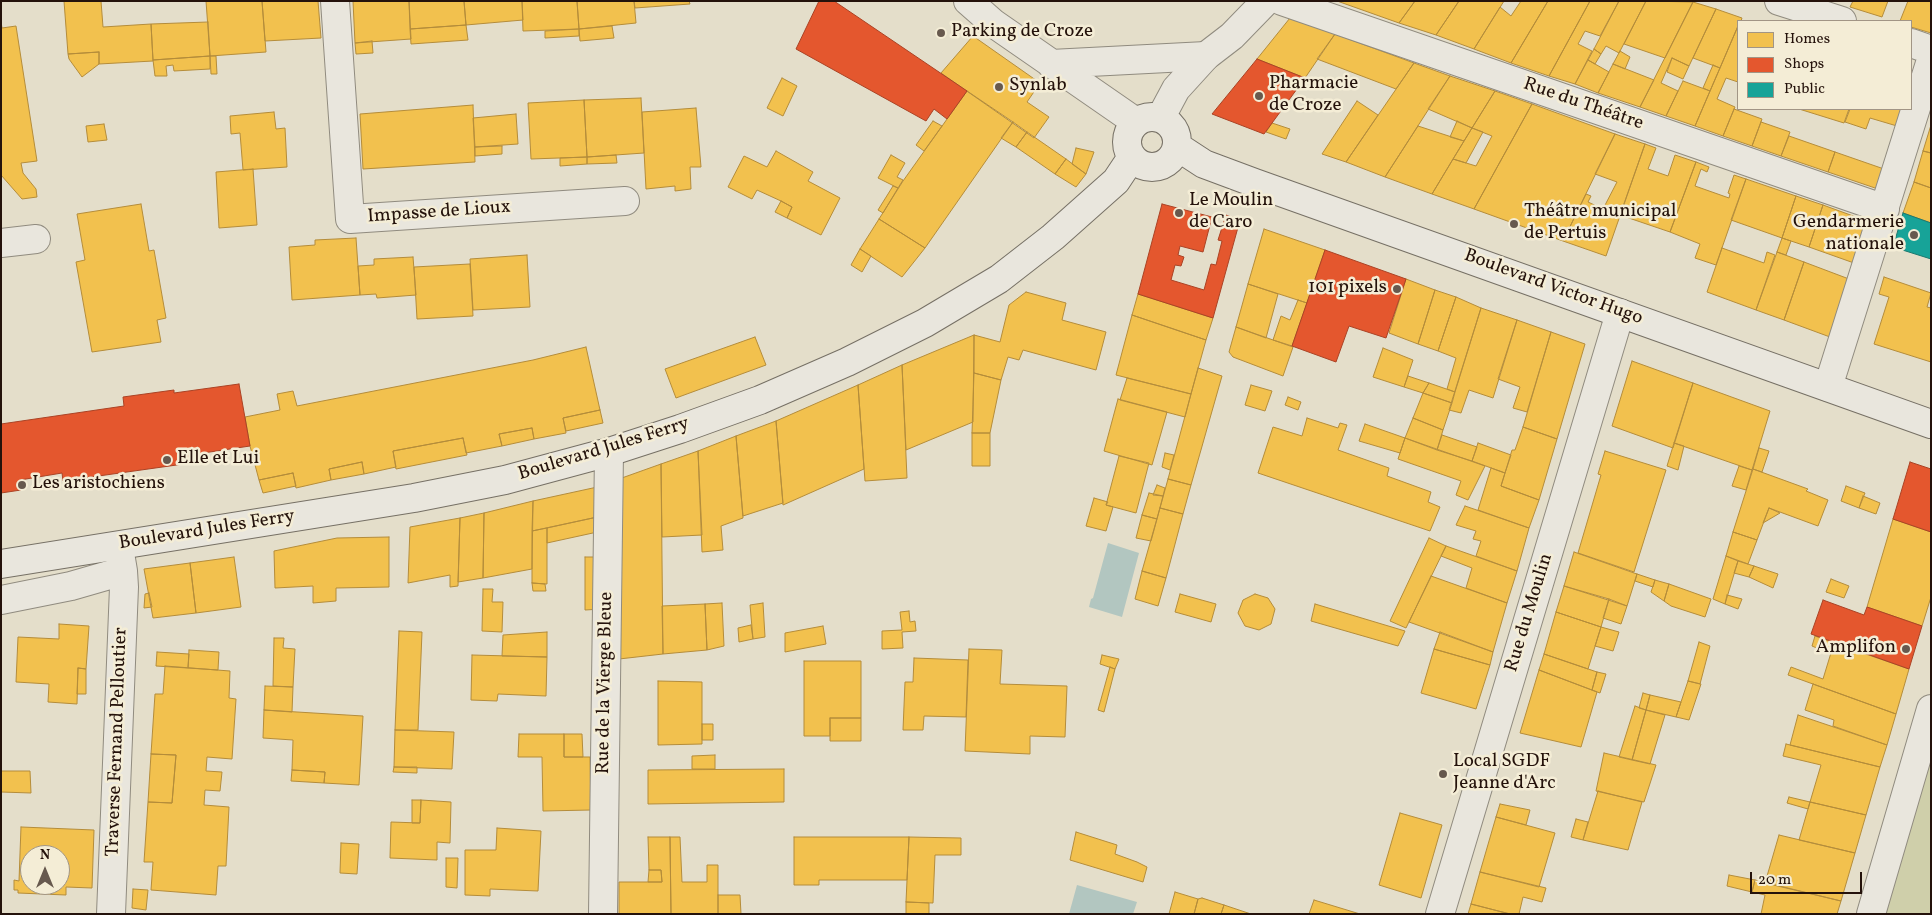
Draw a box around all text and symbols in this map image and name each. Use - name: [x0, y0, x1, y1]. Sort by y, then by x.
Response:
- legend: [1737, 20, 1912, 110]
- place label: Parking de Croze: [951, 22, 1093, 44]
- marker: Parking de Croze: [935, 27, 947, 39]
- text: Homes: [1784, 29, 1830, 50]
- text: Shops: [1784, 54, 1824, 75]
- place label: Pharmacie de Croze: [1269, 74, 1358, 118]
- street label: Rue du Théâtre: [1520, 74, 1646, 136]
- place label: Synlab: [1009, 76, 1067, 98]
- text: Public: [1784, 79, 1825, 100]
- marker: Synlab: [993, 81, 1005, 93]
- marker: Pharmacie de Croze: [1253, 90, 1265, 102]
- place label: Le Moulin de Caro: [1189, 191, 1273, 235]
- street label: Impasse de Lioux: [367, 197, 511, 229]
- place label: Théâtre municipal de Pertuis: [1524, 202, 1677, 246]
- marker: Le Moulin de Caro: [1173, 207, 1185, 219]
- place label: Gendarmerie nationale: [1793, 213, 1904, 257]
- marker: Théâtre municipal de Pertuis: [1508, 218, 1520, 230]
- marker: Gendarmerie nationale: [1908, 229, 1920, 241]
- street label: Boulevard Victor Hugo: [1460, 245, 1646, 331]
- place label: 101 pixels: [1308, 278, 1387, 300]
- marker: 101 pixels: [1391, 283, 1403, 295]
- street label: Boulevard Jules Ferry: [516, 413, 692, 487]
- place label: Elle et Lui: [177, 449, 259, 471]
- marker: Elle et Lui: [161, 454, 173, 466]
- place label: Les aristochiens: [32, 474, 165, 496]
- marker: Les aristochiens: [16, 479, 28, 491]
- street label: Boulevard Jules Ferry: [117, 506, 297, 556]
- street label: Rue du Moulin: [1501, 551, 1559, 675]
- street label: Rue de la Vierge Bleue: [593, 592, 619, 774]
- street label: Traverse Fernand Pelloutier: [103, 627, 133, 857]
- place label: Amplifon: [1816, 638, 1896, 660]
- marker: Amplifon: [1900, 643, 1912, 655]
- place label: Local SGDF Jeanne d'Arc: [1453, 752, 1556, 796]
- marker: Local SGDF Jeanne d'Arc: [1437, 768, 1449, 780]
- north arrow: [20, 845, 70, 895]
- text: N: [40, 846, 50, 865]
- scale bar: [1752, 862, 1864, 894]
- text: 20 m: [1758, 870, 1791, 891]

